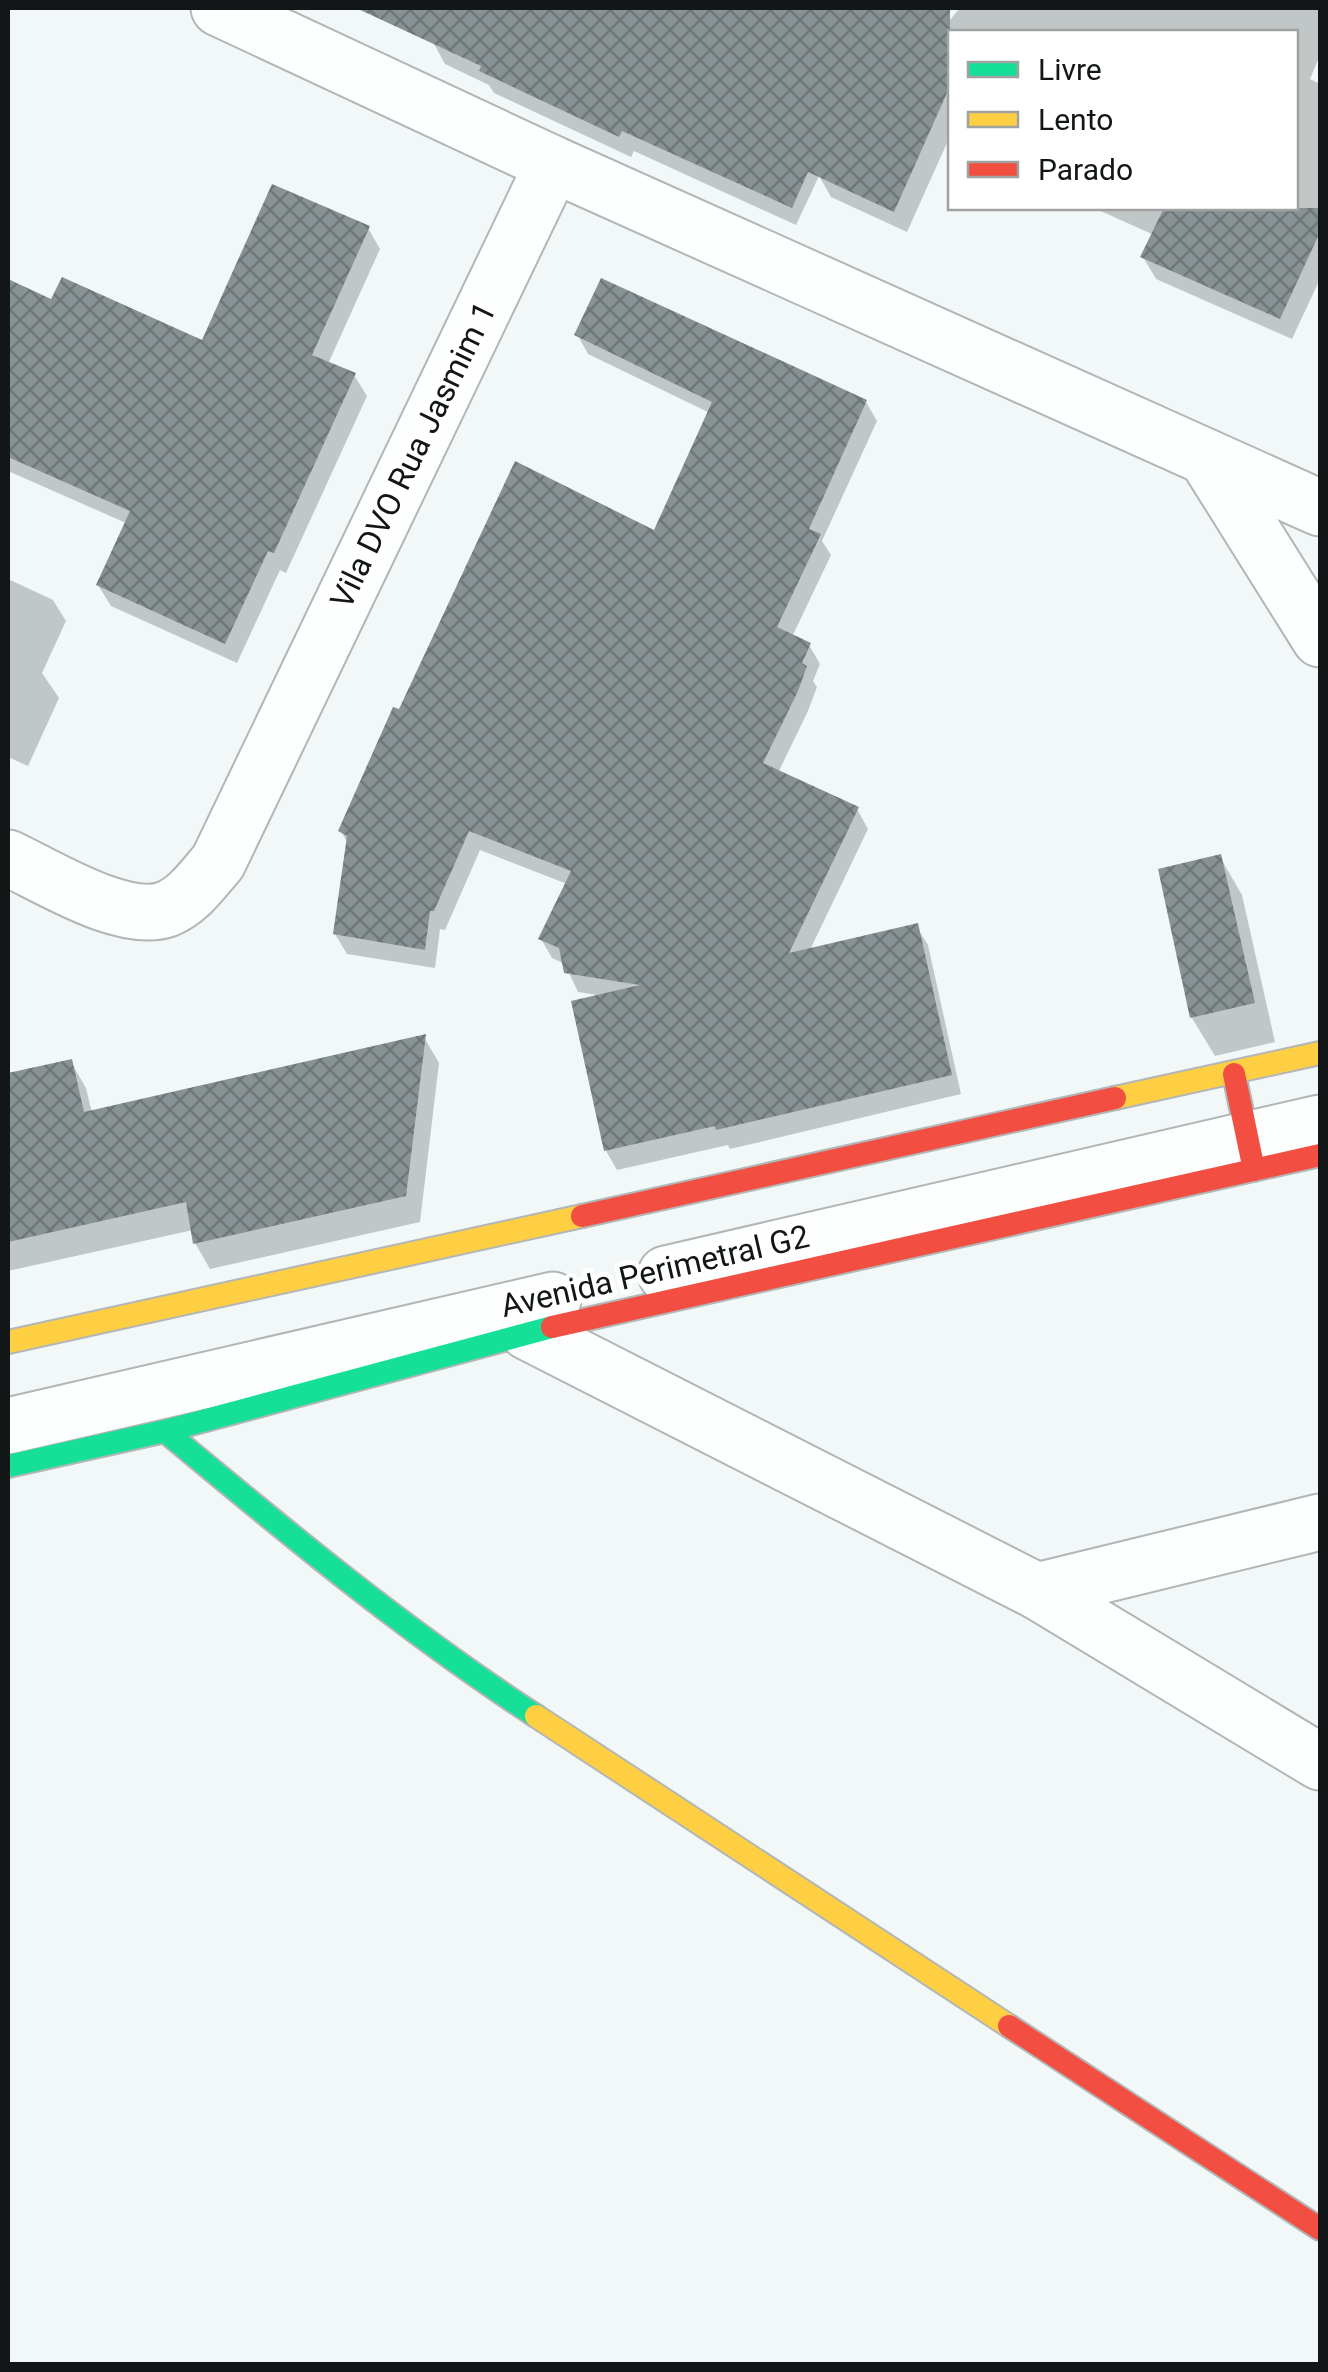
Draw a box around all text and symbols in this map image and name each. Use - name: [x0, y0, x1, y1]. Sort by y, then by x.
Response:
- legend: [948, 30, 1298, 210]
- text: Livre: [1038, 52, 1102, 87]
- text: Lento: [1038, 102, 1113, 137]
- text: Parado: [1038, 152, 1133, 187]
- street label: Vila DVO Rua Jasmim 1: [322, 296, 504, 614]
- street label: Avenida Perimetral G2: [497, 1217, 813, 1325]

